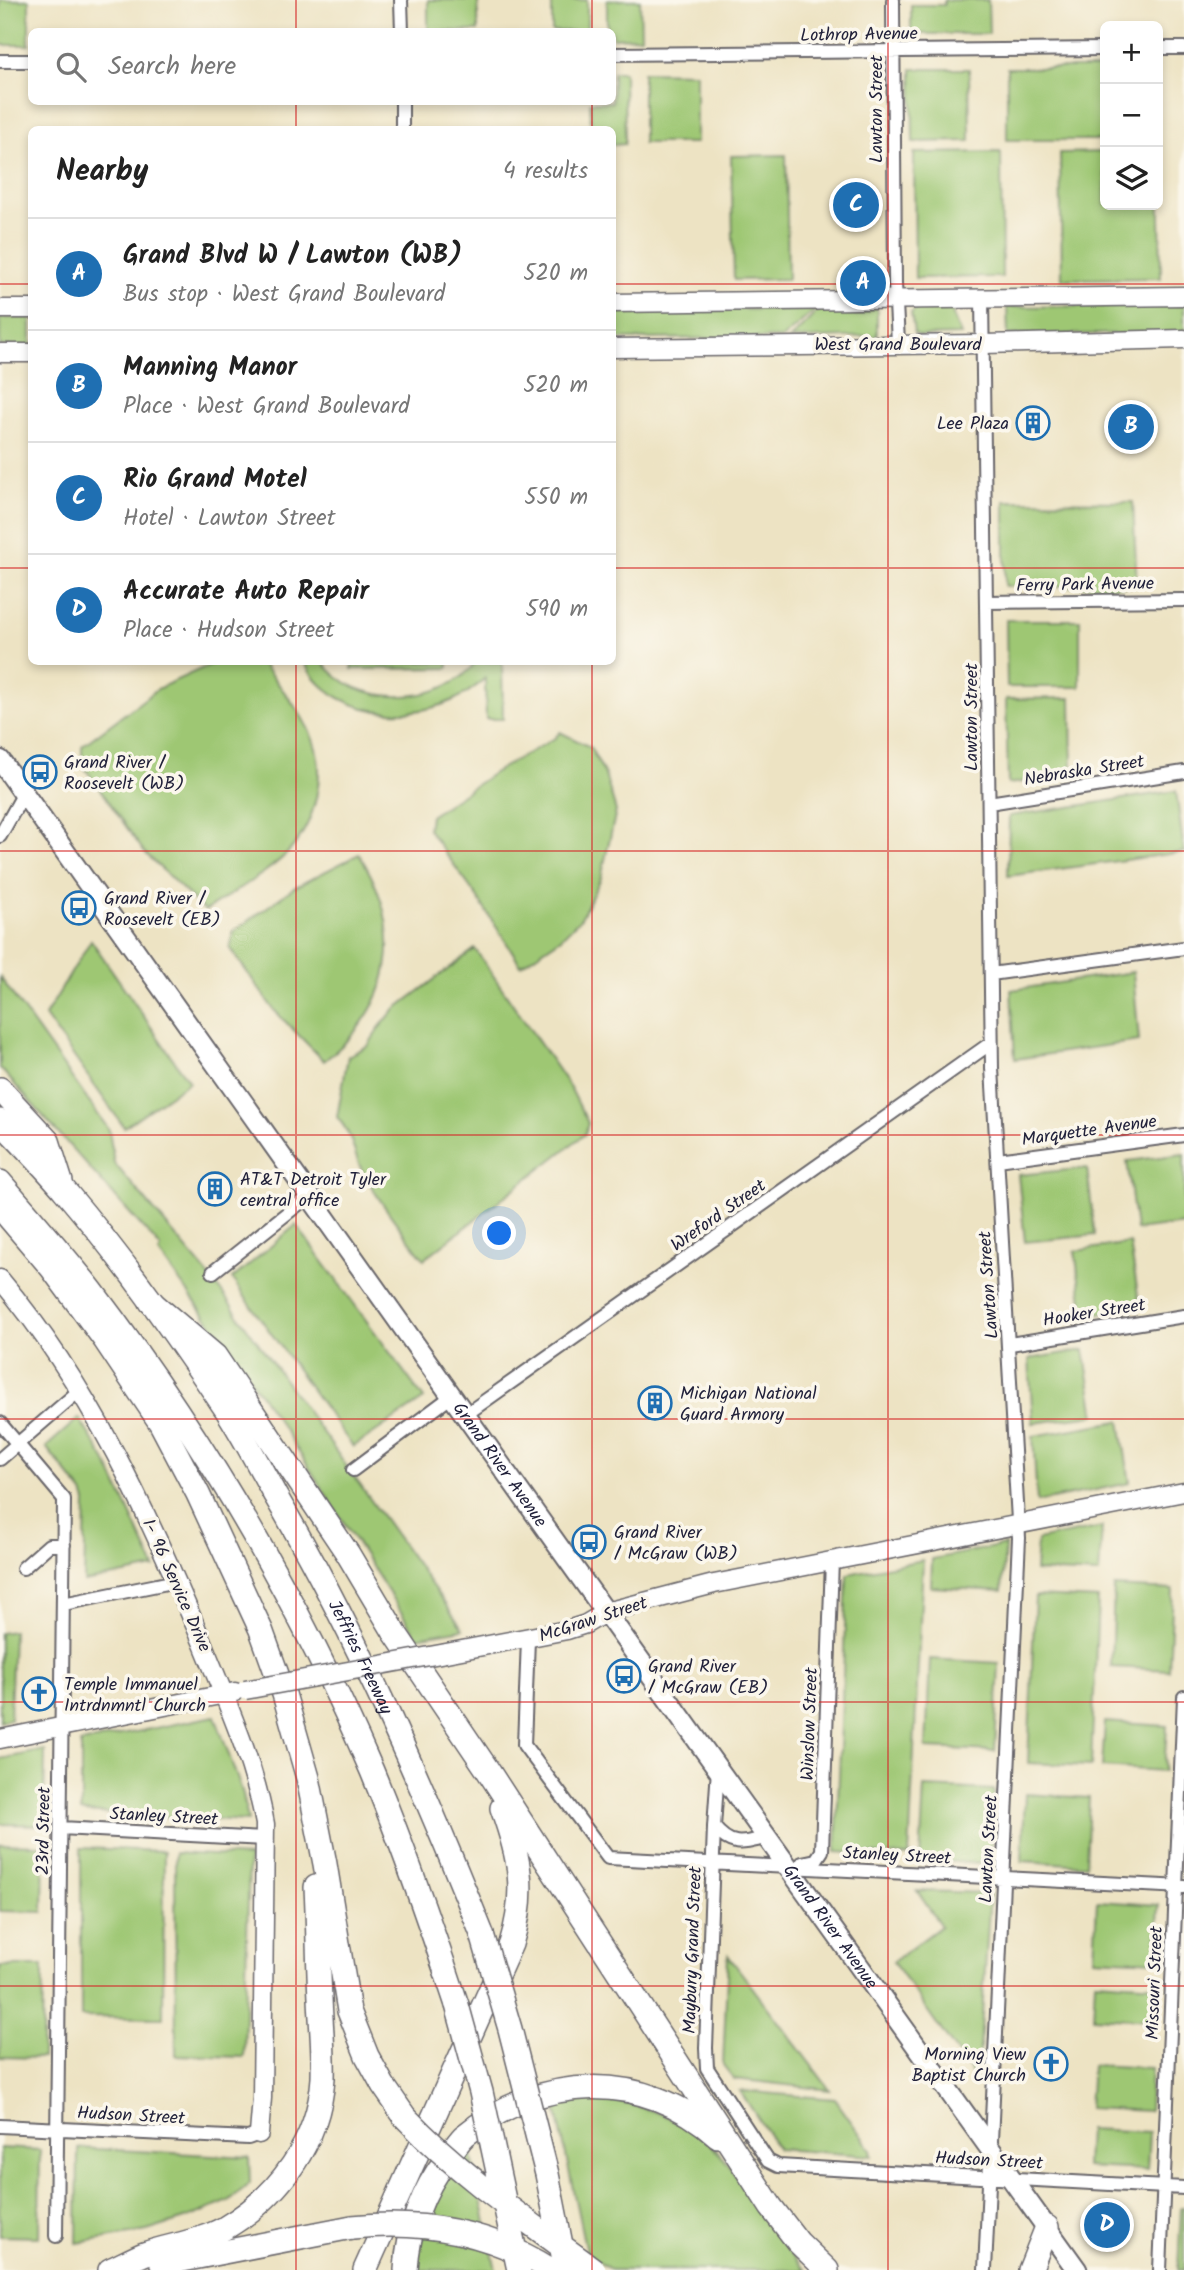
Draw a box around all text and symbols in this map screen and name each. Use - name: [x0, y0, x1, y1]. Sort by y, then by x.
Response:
- street label: Lothrop Avenue: [800, 20, 918, 51]
- map controls: [1100, 21, 1163, 210]
- button: +: [1100, 21, 1163, 84]
- search box: [28, 28, 616, 105]
- text: Search here: [108, 46, 236, 88]
- icon: search: [52, 48, 90, 86]
- street label: Lawton Street: [863, 54, 892, 163]
- button: −: [1100, 84, 1163, 147]
- button: layers: [1100, 147, 1163, 210]
- text: Nearby: [56, 148, 148, 196]
- text: 4 results: [503, 154, 588, 190]
- pin: C: [833, 179, 879, 231]
- text: Grand Blvd W / Lawton (WB): [123, 235, 462, 277]
- text: A: [72, 256, 86, 292]
- text: 520 m: [523, 256, 588, 292]
- pin: A: [840, 257, 886, 309]
- text: Bus stop · West Grand Boulevard: [123, 277, 445, 313]
- street label: West Grand Boulevard: [815, 331, 983, 360]
- text: Manning Manor: [123, 347, 297, 389]
- text: B: [72, 368, 86, 404]
- text: 520 m: [523, 368, 588, 404]
- text: Place · West Grand Boulevard: [123, 389, 410, 425]
- pin: B: [1108, 401, 1154, 453]
- building icon: Lee Plaza: [1014, 404, 1052, 442]
- place label: Lee Plaza: [937, 410, 1009, 439]
- text: Rio Grand Motel: [123, 459, 307, 501]
- text: C: [72, 480, 86, 516]
- text: 550 m: [524, 480, 588, 516]
- text: Hotel · Lawton Street: [123, 501, 336, 537]
- street label: Ferry Park Avenue: [1016, 570, 1154, 601]
- text: Accurate Auto Repair: [123, 571, 369, 613]
- text: D: [71, 592, 87, 628]
- text: 590 m: [525, 592, 588, 628]
- text: Place · Hudson Street: [123, 613, 334, 649]
- street label: Lawton Street: [958, 662, 987, 771]
- street label: Nebraska Street: [1022, 747, 1148, 795]
- place label: Grand River / Roosevelt (WB): [64, 749, 184, 799]
- bus stop icon: Grand River / Roosevelt (WB): [21, 753, 59, 791]
- place label: Grand River / Roosevelt (EB): [104, 885, 221, 935]
- bus stop icon: Grand River / Roosevelt (EB): [60, 889, 98, 927]
- street label: Marquette Avenue: [1020, 1108, 1159, 1155]
- place label: AT&T Detroit Tyler central office: [240, 1166, 387, 1216]
- building icon: AT&T Detroit Tyler central office: [196, 1170, 234, 1208]
- street label: Wreford Street: [665, 1172, 773, 1260]
- your location: [482, 1216, 516, 1250]
- street label: Lawton Street: [971, 1229, 1008, 1340]
- street label: Hooker Street: [1041, 1291, 1149, 1336]
- place label: Michigan National Guard Armory: [680, 1380, 817, 1430]
- building icon: Michigan National Guard Armory: [636, 1384, 674, 1422]
- street label: Grand River Avenue: [444, 1397, 554, 1534]
- street label: I- 96 Service Drive: [133, 1514, 218, 1657]
- place label: Grand River / McGraw (WB): [614, 1519, 738, 1569]
- bus stop icon: Grand River / McGraw (WB): [570, 1523, 608, 1561]
- street label: McGraw Street: [535, 1589, 652, 1652]
- street label: Jeffries Freeway: [319, 1595, 400, 1720]
- place label: Grand River / McGraw (EB): [648, 1653, 768, 1703]
- bus stop icon: Grand River / McGraw (EB): [605, 1657, 643, 1695]
- street label: Winslow Street: [794, 1666, 827, 1781]
- place label: Temple Immanuel Intrdnmntl Church: [64, 1671, 206, 1721]
- church icon: Temple Immanuel Intrdnmntl Church: [20, 1675, 58, 1713]
- street label: 23rd Street: [29, 1785, 60, 1876]
- street label: Lawton Street: [972, 1793, 1007, 1904]
- street label: Stanley Street: [109, 1800, 220, 1835]
- street label: Stanley Street: [842, 1839, 953, 1874]
- street label: Grand River Avenue: [775, 1859, 884, 1996]
- street label: Maybury Grand Street: [676, 1865, 711, 2034]
- street label: Missouri Street: [1139, 1925, 1172, 2040]
- place label: Morning View Baptist Church: [912, 2041, 1027, 2091]
- church icon: Morning View Baptist Church: [1032, 2045, 1070, 2083]
- street label: Hudson Street: [76, 2099, 187, 2134]
- street label: Hudson Street: [934, 2144, 1045, 2179]
- pin: D: [1084, 2199, 1130, 2251]

